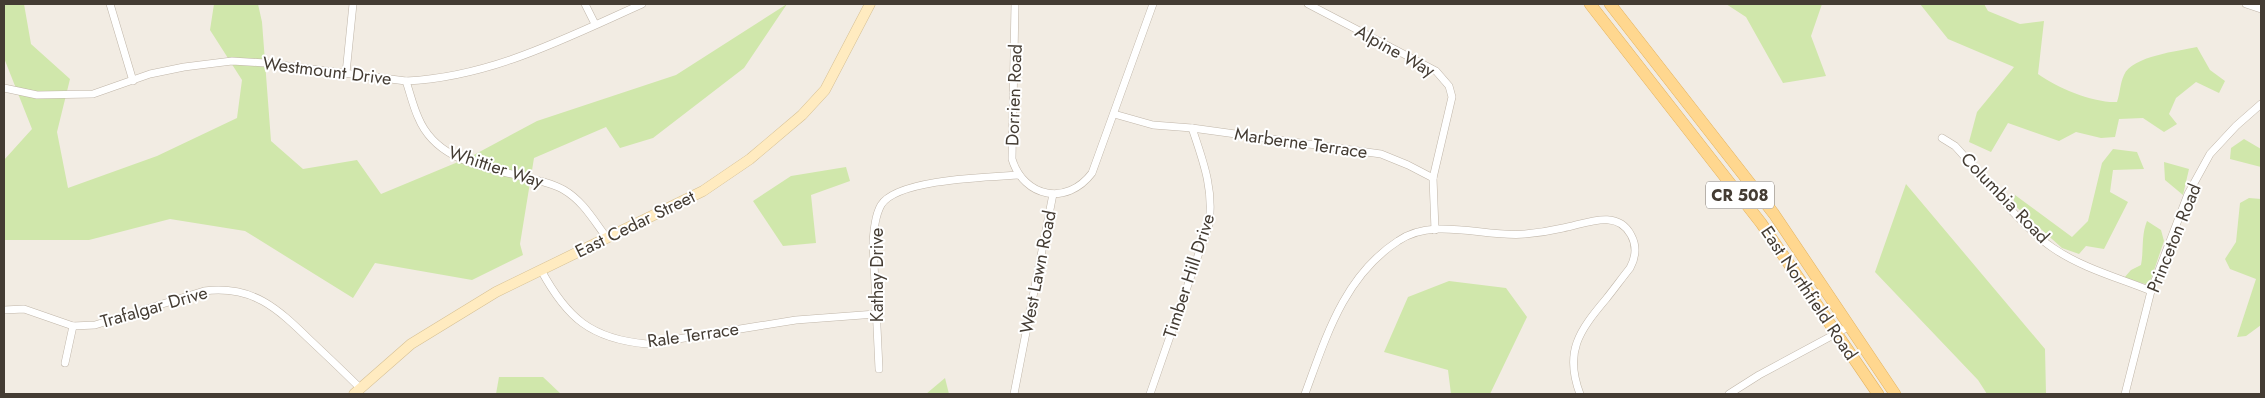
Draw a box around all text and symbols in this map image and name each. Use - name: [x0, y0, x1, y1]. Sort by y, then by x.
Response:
- street label: Alpine Way: [1350, 18, 1440, 84]
- street label: Dorrien Road: [999, 44, 1029, 146]
- street label: Westmount Drive: [261, 50, 393, 92]
- street label: Marberne Terrace: [1233, 121, 1369, 165]
- street label: Whittier Way: [445, 139, 547, 195]
- street label: Columbia Road: [1955, 147, 2055, 249]
- street label: Princeton Road: [2140, 180, 2208, 296]
- road number: CR 508: [1706, 182, 1774, 208]
- street label: East Cedar Street: [571, 183, 700, 264]
- street label: West Lawn Road: [1013, 208, 1063, 336]
- street label: Timber Hill Drive: [1157, 210, 1221, 342]
- street label: East Northfield Road: [1754, 221, 1864, 365]
- street label: Kathay Drive: [864, 228, 890, 322]
- street label: Trafalgar Drive: [97, 279, 211, 335]
- street label: Rale Terrace: [645, 316, 741, 354]

